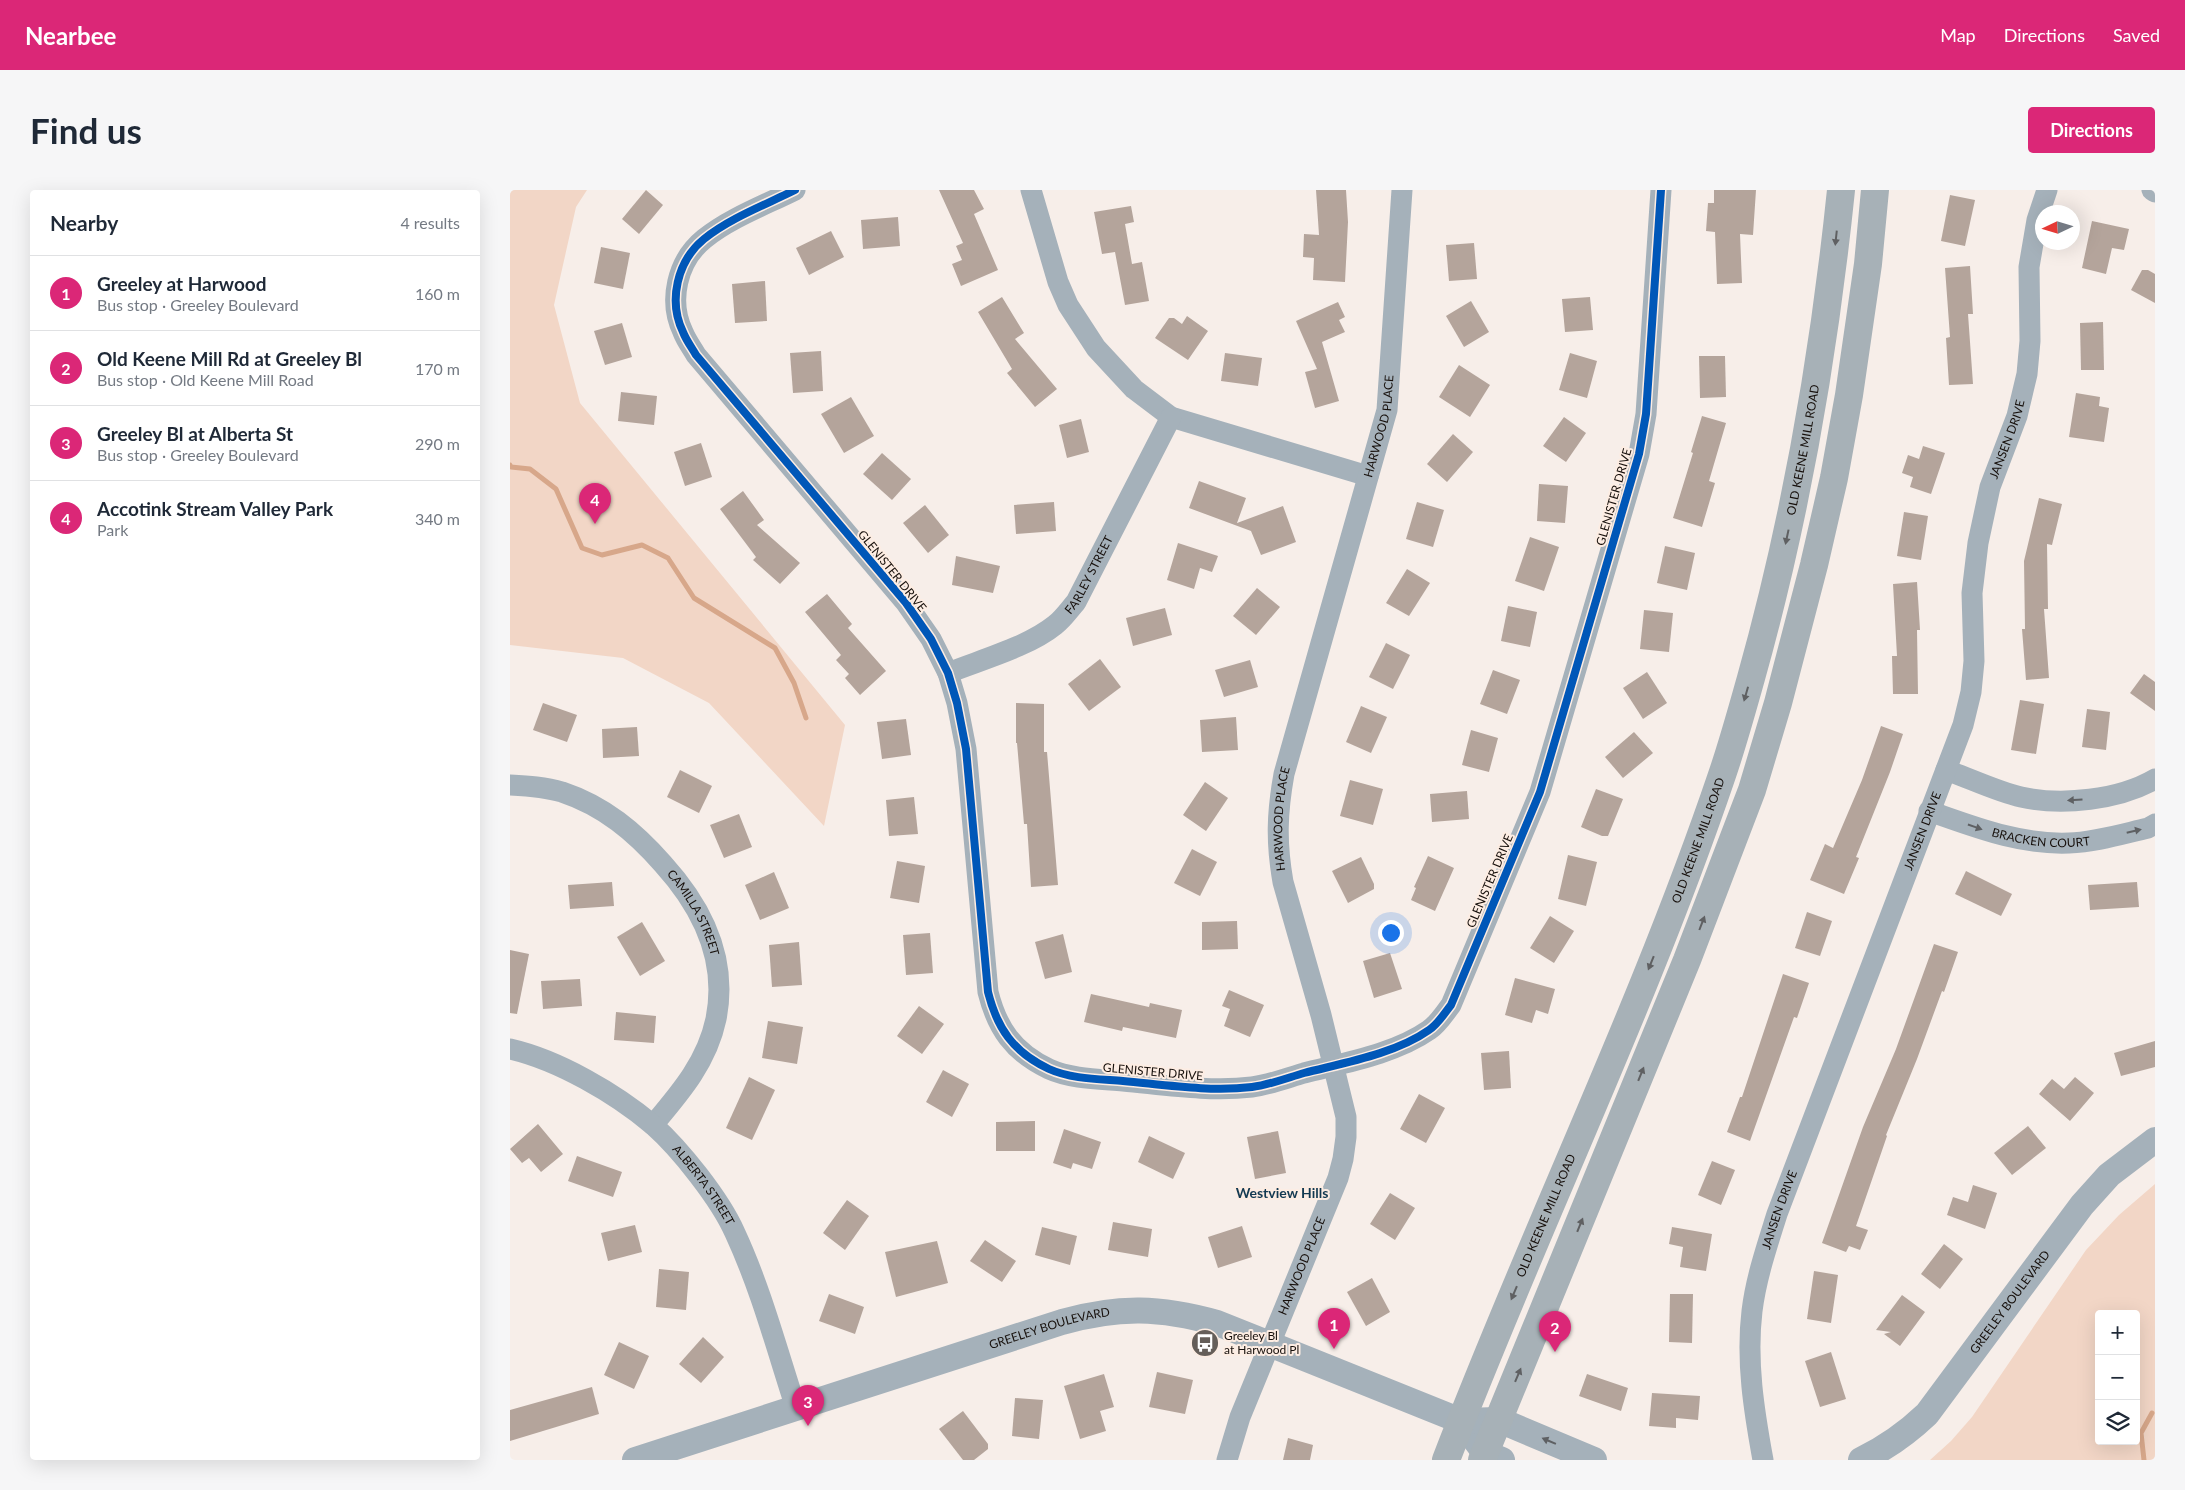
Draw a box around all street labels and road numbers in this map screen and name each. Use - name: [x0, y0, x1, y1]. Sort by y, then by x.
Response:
- street label: HARWOOD PLACE: [1360, 374, 1396, 479]
- street label: OLD KEENE MILL ROAD: [1783, 383, 1822, 517]
- street label: JANSEN DRIVE: [1986, 398, 2028, 481]
- street label: GLENISTER DRIVE: [1592, 446, 1635, 547]
- street label: GLENISTER DRIVE: [855, 527, 930, 615]
- street label: FARLEY STREET: [1061, 533, 1116, 617]
- street label: HARWOOD PLACE: [1270, 765, 1293, 872]
- street label: OLD KEENE MILL ROAD: [1668, 776, 1728, 905]
- street label: JANSEN DRIVE: [1900, 789, 1944, 872]
- street label: BRACKEN COURT: [1990, 824, 2091, 850]
- street label: GLENISTER DRIVE: [1463, 832, 1516, 930]
- street label: CAMILLA STREET: [664, 866, 723, 957]
- street label: GLENISTER DRIVE: [1102, 1060, 1204, 1083]
- street label: ALBERTA STREET: [670, 1142, 738, 1228]
- street label: OLD KEENE MILL ROAD: [1513, 1152, 1578, 1280]
- street label: JANSEN DRIVE: [1758, 1168, 1800, 1251]
- street label: HARWOOD PLACE: [1275, 1215, 1328, 1317]
- street label: GREELEY BOULEVARD: [1966, 1247, 2053, 1357]
- street label: GREELEY BOULEVARD: [987, 1304, 1111, 1352]

